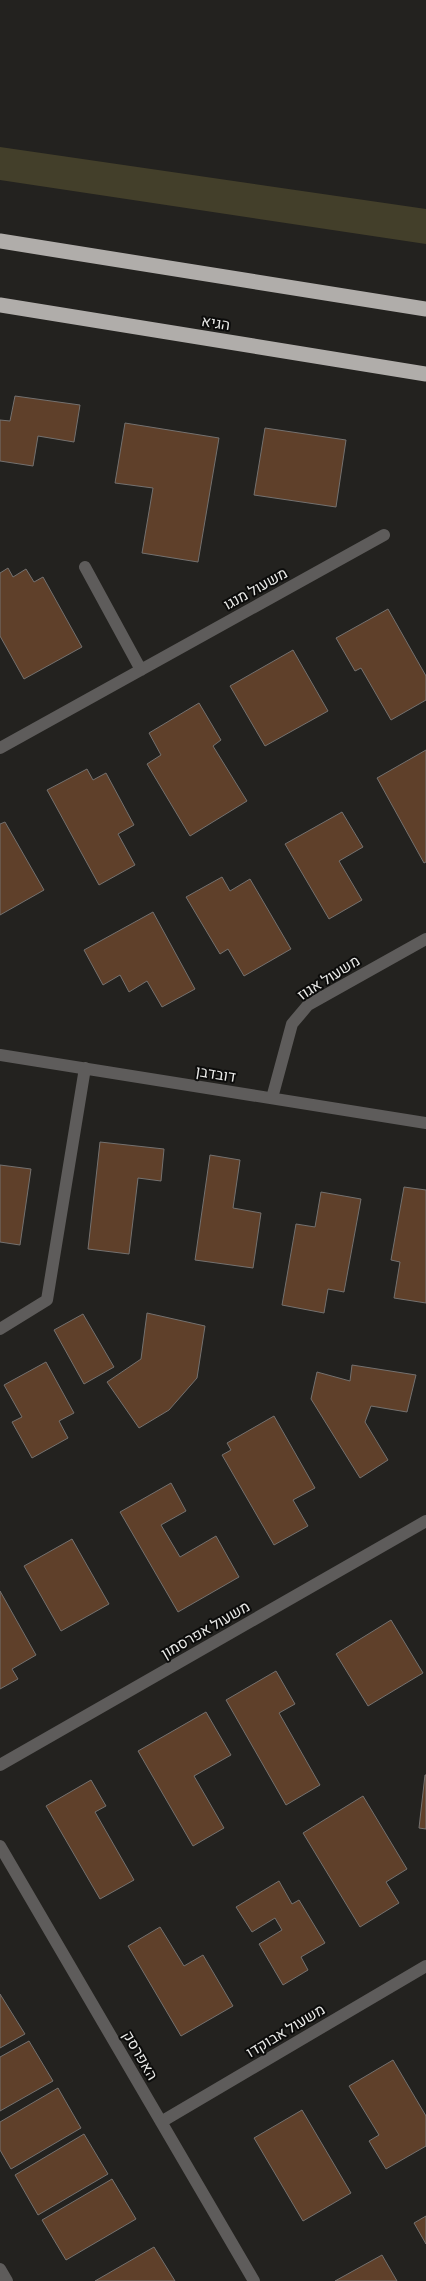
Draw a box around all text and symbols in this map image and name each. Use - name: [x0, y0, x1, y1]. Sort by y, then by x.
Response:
- street label: הגיא: [200, 311, 232, 333]
- street label: משעול מנגו: [220, 563, 290, 613]
- street label: משעול אגוז: [293, 951, 363, 1003]
- street label: דובדבן: [195, 1061, 237, 1085]
- street label: משעול אפרסמון: [157, 1596, 253, 1662]
- street label: משעול אבוקדו: [242, 1999, 328, 2061]
- street label: האפרסק: [120, 2027, 162, 2083]

